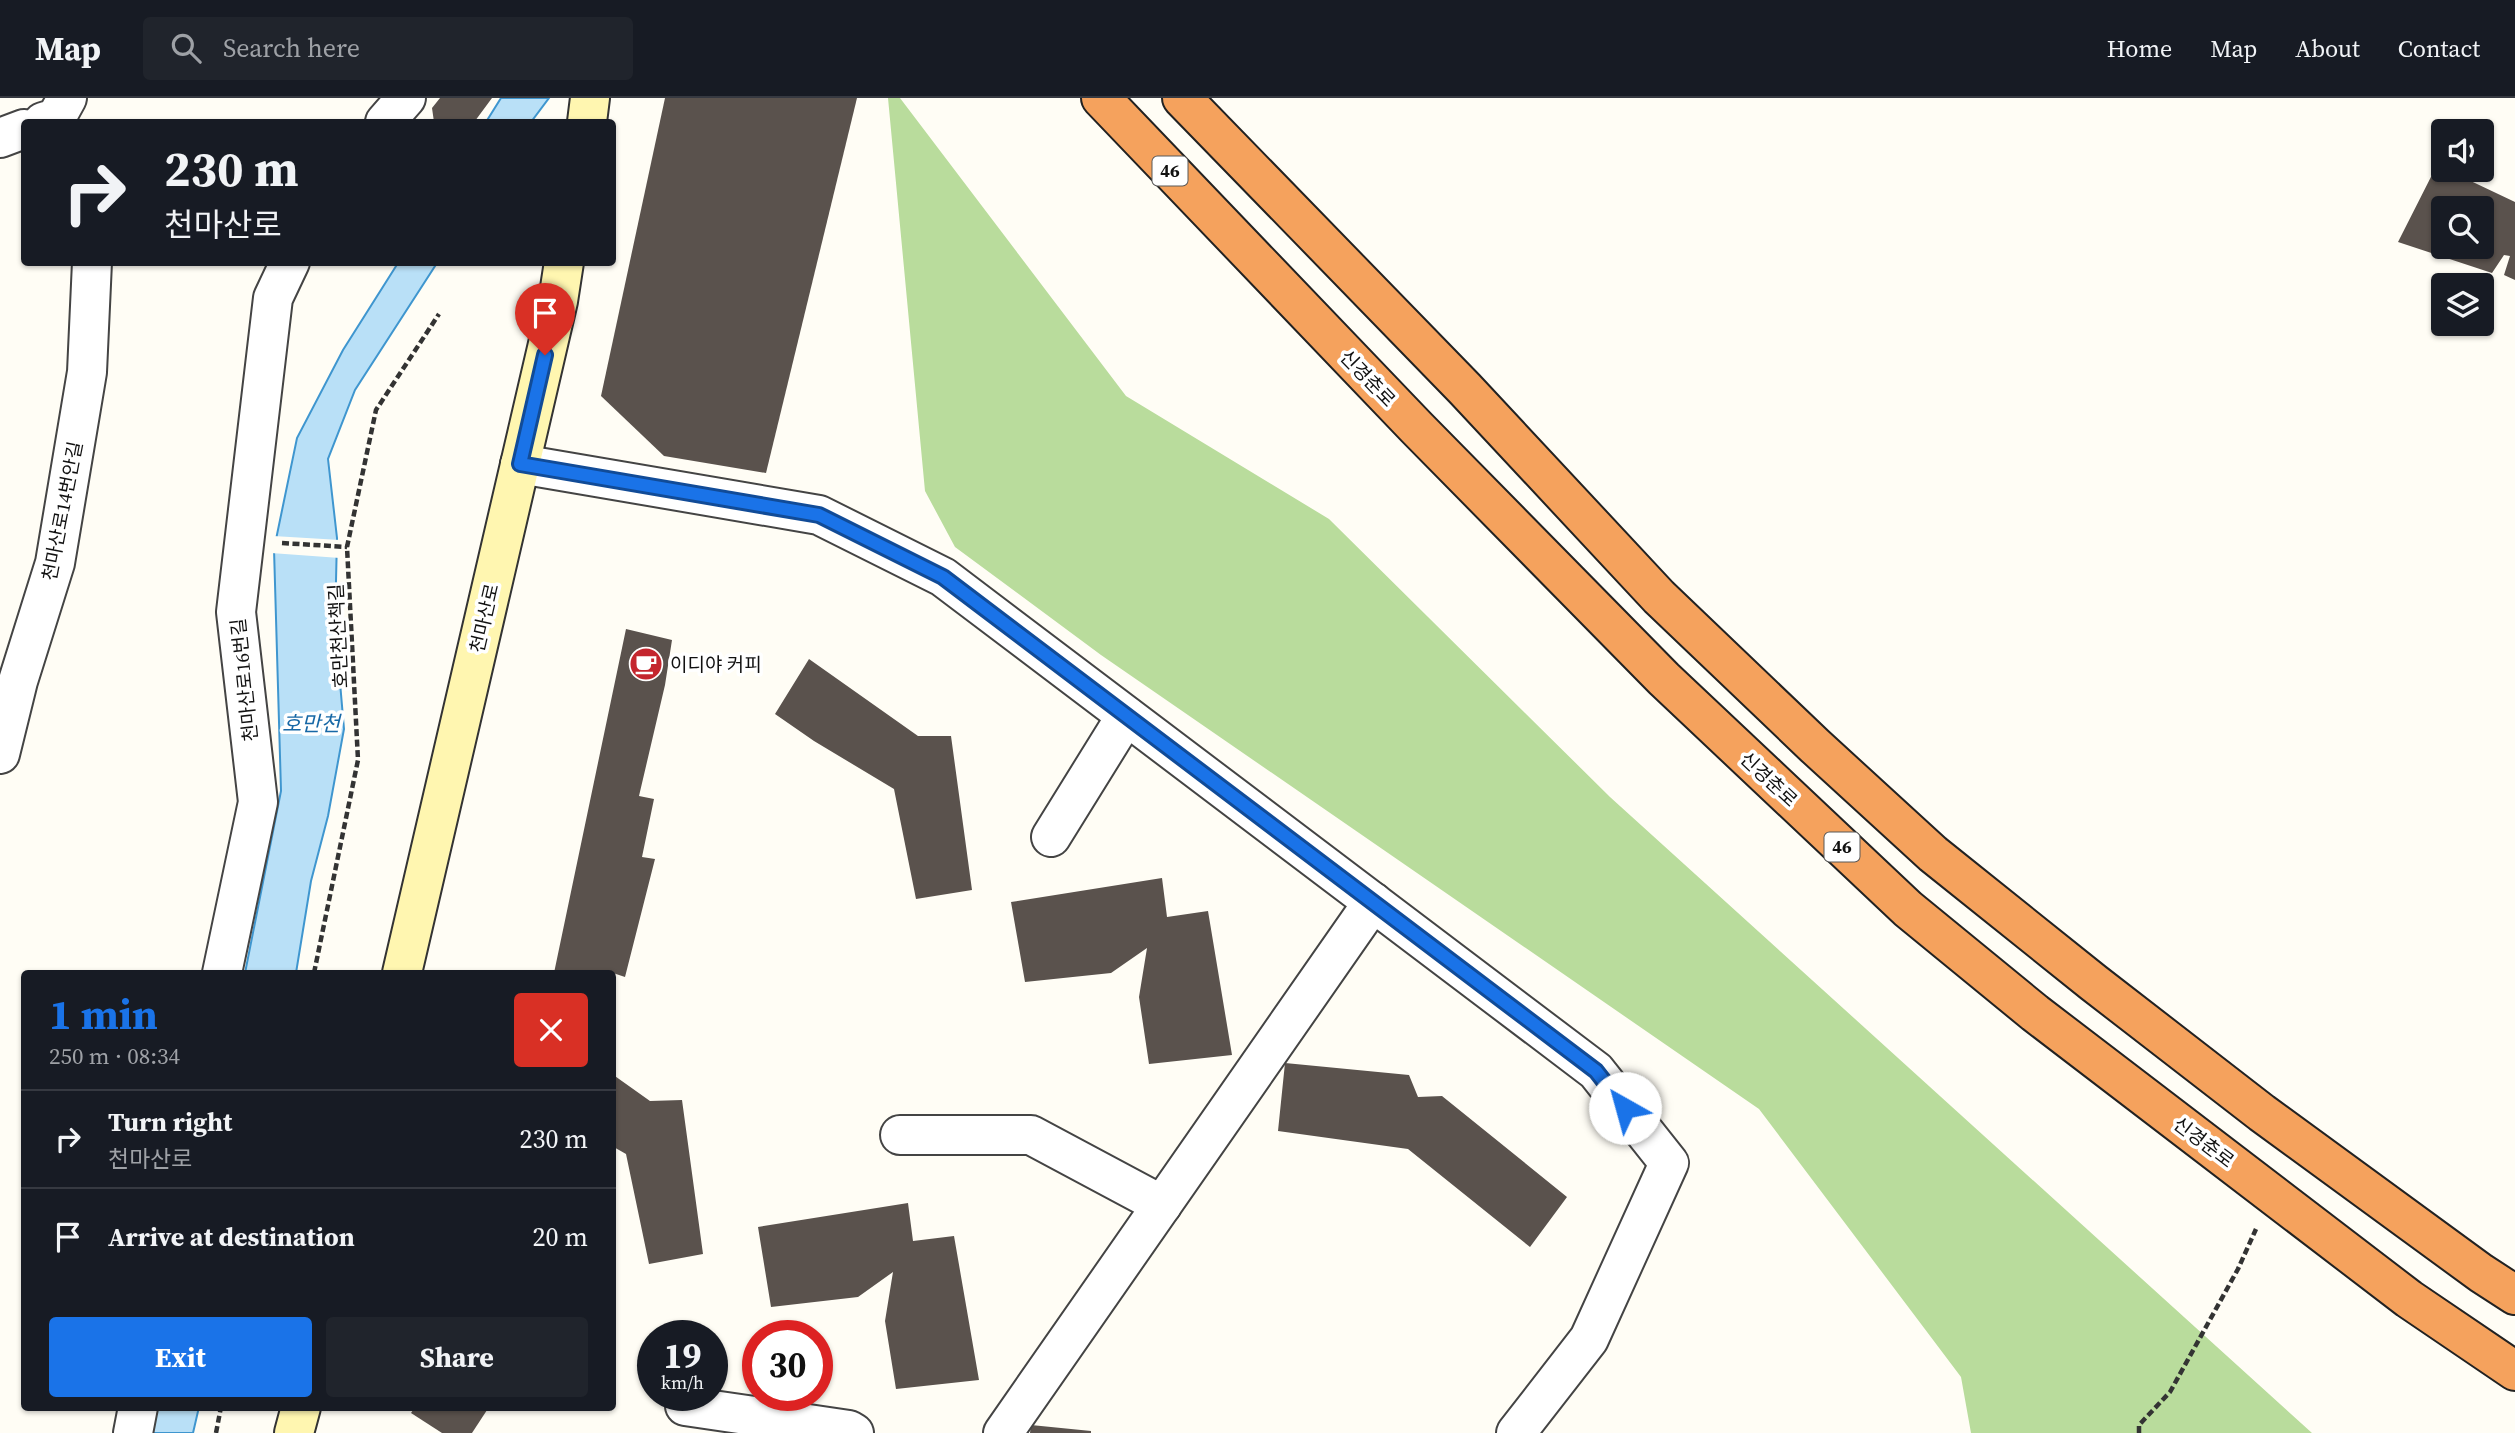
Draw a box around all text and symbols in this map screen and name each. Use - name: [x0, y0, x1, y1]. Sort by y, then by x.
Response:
- search box: [143, 17, 633, 80]
- text: Map: [35, 26, 101, 71]
- icon: search: [167, 29, 205, 67]
- text: Search here: [223, 30, 360, 66]
- text: Home: [2107, 32, 2172, 65]
- text: Map: [2210, 32, 2257, 65]
- text: About: [2295, 32, 2360, 65]
- text: Contact: [2398, 32, 2480, 65]
- map controls: [2431, 119, 2494, 336]
- button: sound: [2431, 119, 2494, 182]
- text: 230 m: [164, 135, 299, 202]
- icon: right: [49, 147, 140, 238]
- road number: 46: [1152, 156, 1188, 186]
- button: search: [2431, 196, 2494, 259]
- text: 천마산로: [164, 203, 282, 247]
- button: layers: [2431, 273, 2494, 336]
- pin: [515, 283, 575, 355]
- icon: arrive: [526, 294, 564, 332]
- street label: 신경춘로: [1334, 344, 1402, 412]
- street label: 천마산로14번안길: [36, 439, 88, 583]
- street label: 천마산로: [463, 581, 505, 655]
- street label: 호만천산책길: [322, 583, 354, 689]
- street label: 천마산로16번길: [225, 617, 263, 743]
- cafe icon: 이디야 커피: [627, 645, 665, 683]
- place label: 이디야 커피: [670, 651, 762, 677]
- water label: 호만천: [282, 709, 343, 738]
- street label: 신경춘로: [1735, 746, 1803, 812]
- road number: 46: [1825, 832, 1860, 862]
- text: 1 min: [49, 985, 158, 1043]
- button: close: [514, 993, 588, 1067]
- text: 250 m · 08:34: [49, 1040, 180, 1072]
- position arrow: [1588, 1071, 1662, 1145]
- text: Turn right: [108, 1104, 232, 1140]
- street label: 신경춘로: [2168, 1111, 2240, 1173]
- icon: right: [49, 1120, 87, 1158]
- text: 230 m: [520, 1121, 588, 1157]
- text: 천마산로: [108, 1143, 193, 1175]
- icon: arrive: [49, 1218, 87, 1256]
- text: Arrive at destination: [108, 1219, 355, 1255]
- text: 20 m: [533, 1219, 588, 1255]
- button: Exit: [49, 1317, 312, 1397]
- button: Share: [326, 1317, 588, 1397]
- speed limit sign: 30: [742, 1320, 833, 1411]
- text: 19: [664, 1332, 701, 1380]
- text: km/h: [661, 1370, 704, 1395]

